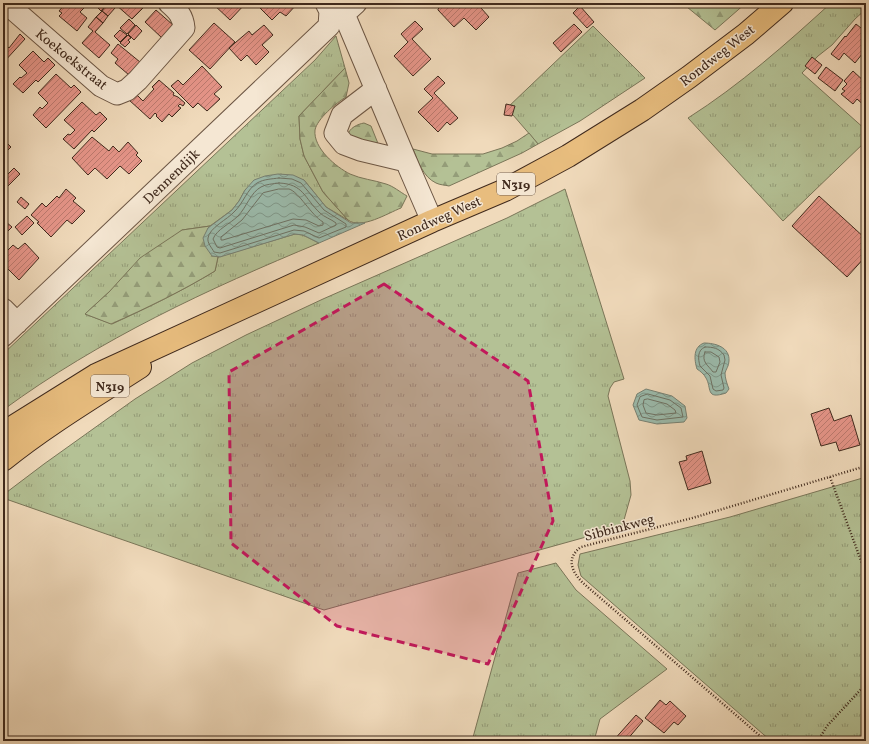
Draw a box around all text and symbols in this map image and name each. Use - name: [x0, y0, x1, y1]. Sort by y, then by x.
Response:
- street label: Rondweg West: [676, 21, 759, 91]
- street label: Koekoekstraat: [31, 25, 111, 95]
- street label: Dennendijk: [139, 145, 205, 209]
- road number: N319: [497, 173, 535, 195]
- street label: Rondweg West: [394, 192, 485, 246]
- road number: N319: [91, 375, 129, 397]
- street label: Sibbinkweg: [582, 510, 657, 547]

